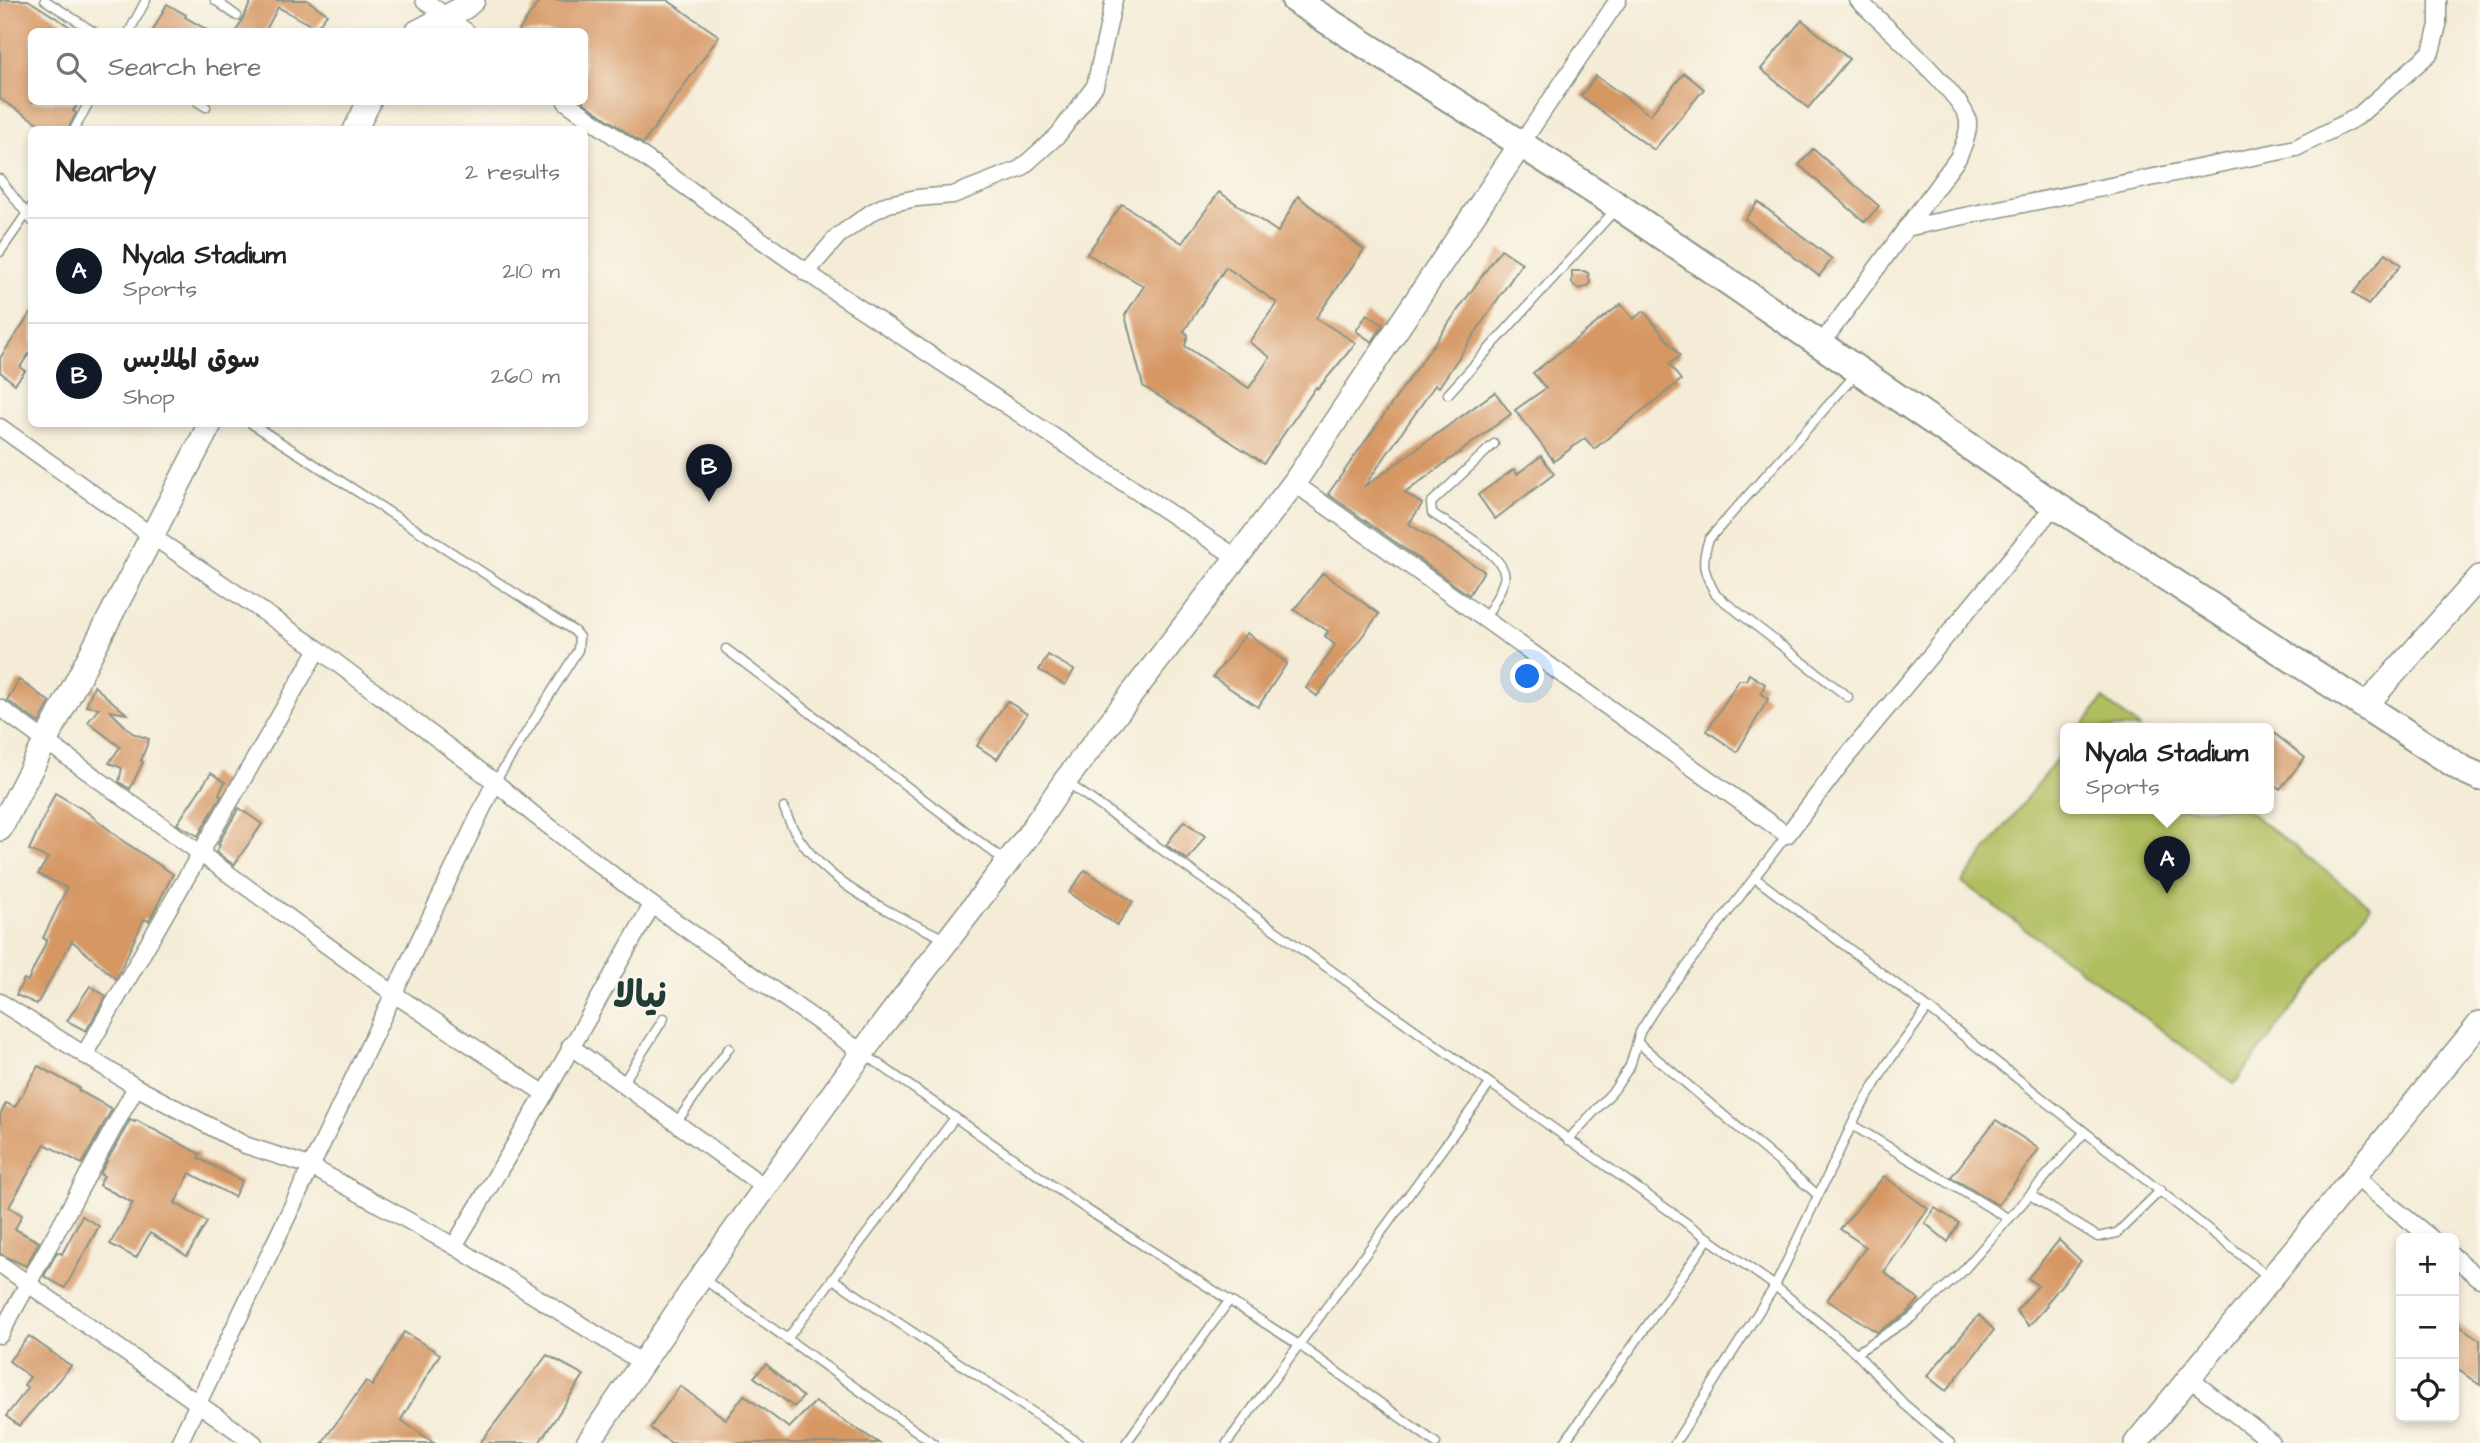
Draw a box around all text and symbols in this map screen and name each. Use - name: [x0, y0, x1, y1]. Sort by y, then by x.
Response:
- search box: [28, 28, 588, 105]
- icon: search: [52, 48, 90, 86]
- text: Search here: [108, 49, 261, 85]
- text: Nearby: [56, 151, 156, 193]
- text: 2 results: [465, 156, 560, 188]
- text: Nyala Stadium: [123, 237, 286, 273]
- text: A: [72, 255, 86, 287]
- text: 210 m: [502, 255, 560, 287]
- text: Sports: [123, 273, 197, 305]
- text: سوق الملابس: [123, 341, 260, 377]
- text: B: [71, 360, 87, 392]
- text: 260 m: [491, 360, 560, 392]
- text: Shop: [123, 381, 175, 413]
- pin: B: [686, 444, 732, 502]
- your location: [1510, 659, 1544, 693]
- popup: [2060, 723, 2274, 814]
- text: Nyala Stadium: [2086, 735, 2248, 771]
- text: Sports: [2086, 771, 2160, 803]
- pin: A: [2144, 836, 2190, 894]
- district label: نيالا: [613, 971, 667, 1022]
- map controls: [2396, 1233, 2459, 1422]
- button: +: [2396, 1233, 2459, 1296]
- button: −: [2396, 1296, 2459, 1359]
- button: locate: [2396, 1359, 2459, 1422]

